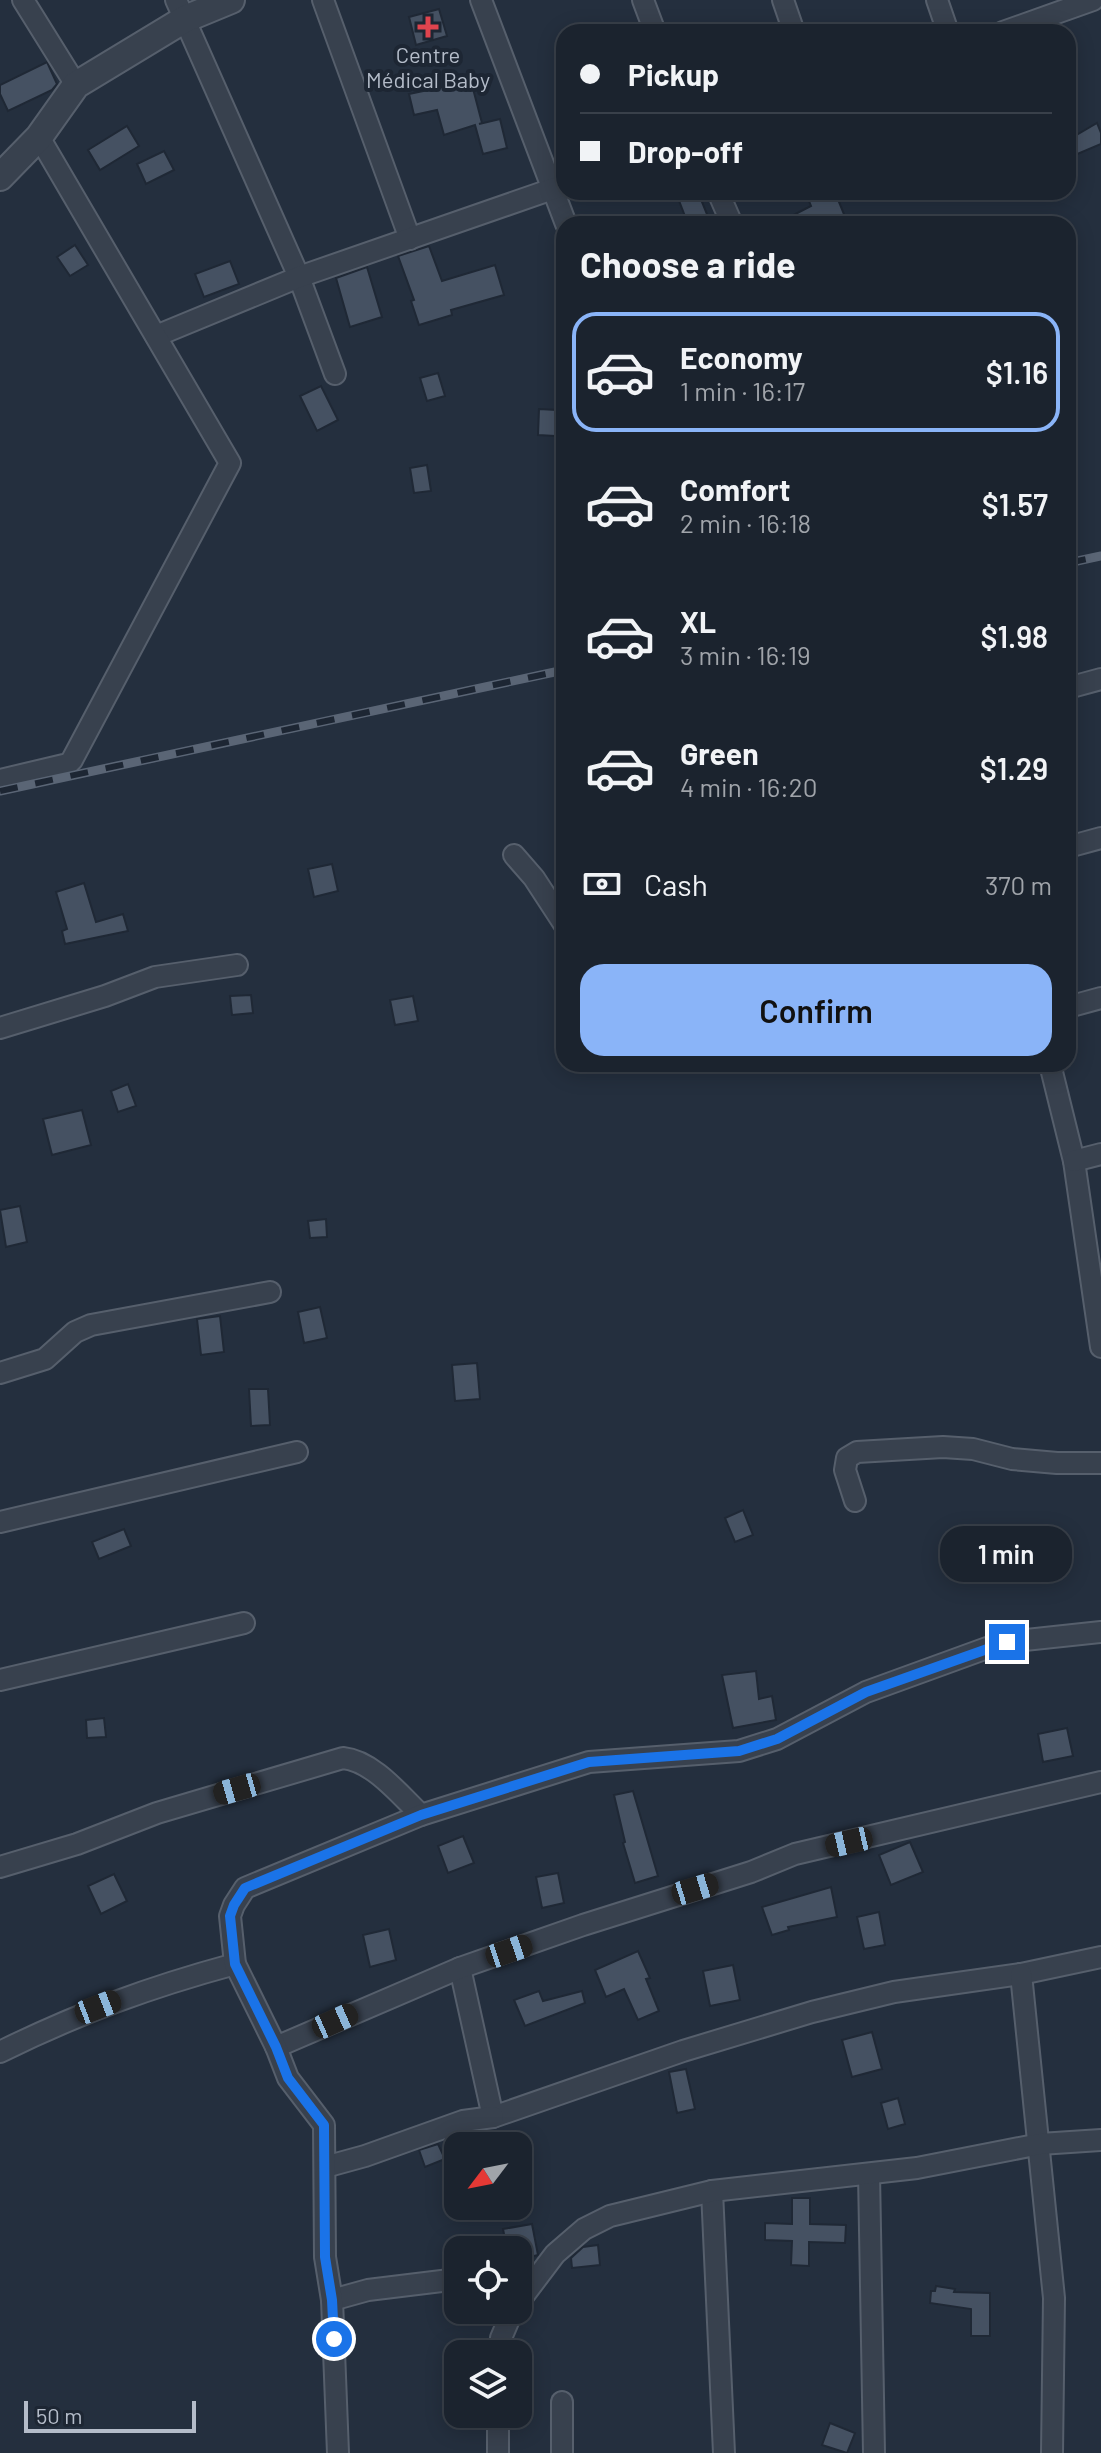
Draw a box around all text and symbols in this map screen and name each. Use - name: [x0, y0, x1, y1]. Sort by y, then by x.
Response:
- marker: Centre Médical Baby: [417, 16, 439, 38]
- place label: Centre Médical Baby: [366, 41, 490, 92]
- text: Pickup: [628, 56, 719, 92]
- text: Drop-off: [628, 133, 743, 169]
- text: Choose a ride: [580, 242, 796, 285]
- icon: car: [584, 336, 656, 408]
- text: Economy: [680, 339, 803, 375]
- text: $1.16: [986, 354, 1048, 390]
- text: 1 min · 16:17: [680, 375, 805, 406]
- icon: car: [584, 468, 656, 540]
- text: Comfort: [680, 471, 790, 507]
- text: $1.57: [982, 486, 1048, 522]
- text: 2 min · 16:18: [680, 507, 811, 538]
- icon: car: [584, 600, 656, 672]
- text: XL: [680, 603, 716, 639]
- text: $1.98: [980, 618, 1048, 654]
- text: 3 min · 16:19: [680, 639, 811, 670]
- icon: car: [584, 732, 656, 804]
- text: Green: [680, 735, 759, 771]
- text: $1.29: [980, 750, 1048, 786]
- text: 4 min · 16:20: [680, 771, 817, 802]
- icon: cash: [580, 862, 624, 906]
- text: Cash: [644, 866, 708, 902]
- text: 370 m: [985, 869, 1052, 900]
- button: Confirm: [580, 964, 1052, 1056]
- callout: 1 min: [941, 1526, 1073, 1582]
- text: 1 min: [978, 1538, 1034, 1569]
- route end: [989, 1624, 1025, 1660]
- car: [211, 1771, 263, 1807]
- car: [823, 1825, 875, 1859]
- car: [669, 1871, 721, 1907]
- car: [482, 1932, 536, 1970]
- car: [71, 1987, 125, 2027]
- car: [308, 2000, 362, 2042]
- north arrow: [444, 2132, 532, 2220]
- map controls: [444, 2132, 532, 2428]
- button: locate: [444, 2236, 532, 2324]
- route start: [316, 2321, 352, 2357]
- button: layers: [444, 2340, 532, 2428]
- scale bar: [24, 2397, 196, 2433]
- text: 50 m: [36, 2402, 82, 2428]

